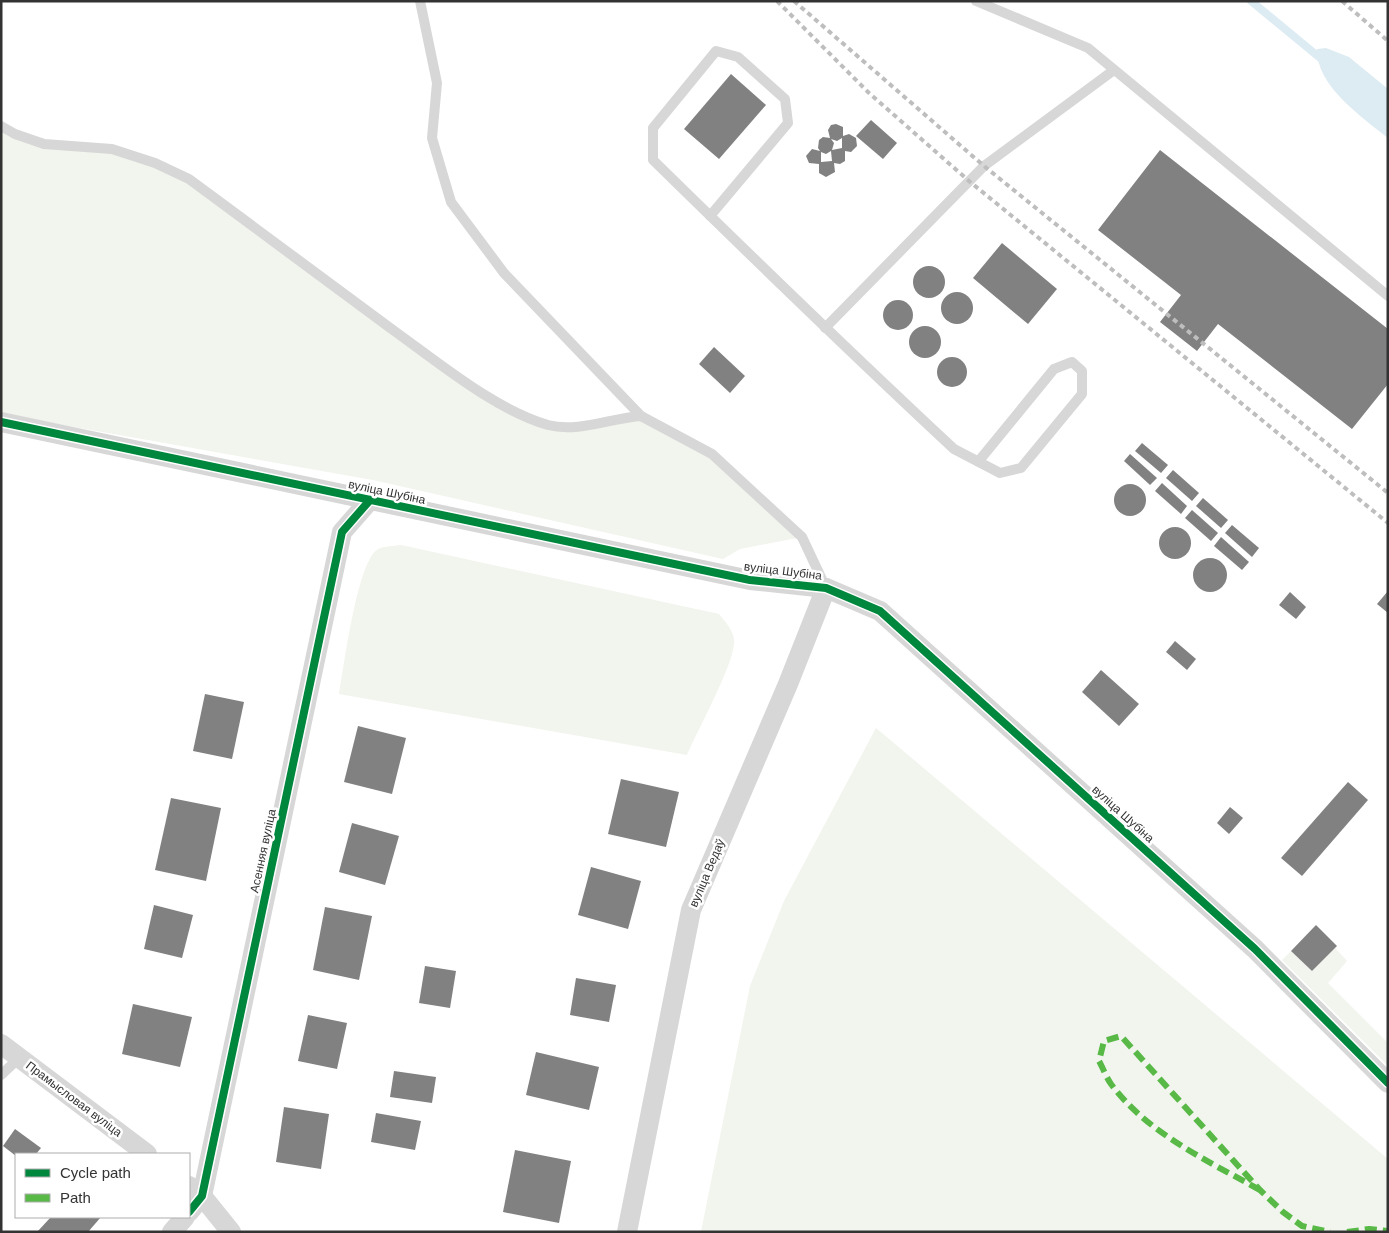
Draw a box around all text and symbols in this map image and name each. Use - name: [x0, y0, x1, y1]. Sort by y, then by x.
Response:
- street label: вуліца Шубіна: [347, 477, 427, 507]
- street label: вуліца Шубіна: [743, 559, 823, 583]
- street label: вуліца Шубіна: [1089, 783, 1157, 846]
- street label: Асенняя вуліца: [247, 807, 279, 894]
- street label: вуліца Ведаў: [686, 837, 728, 909]
- street label: Прамысловая вуліца: [23, 1058, 125, 1140]
- legend: [15, 1153, 190, 1218]
- text: Cycle path: [60, 1164, 131, 1181]
- text: Path: [60, 1189, 91, 1206]

